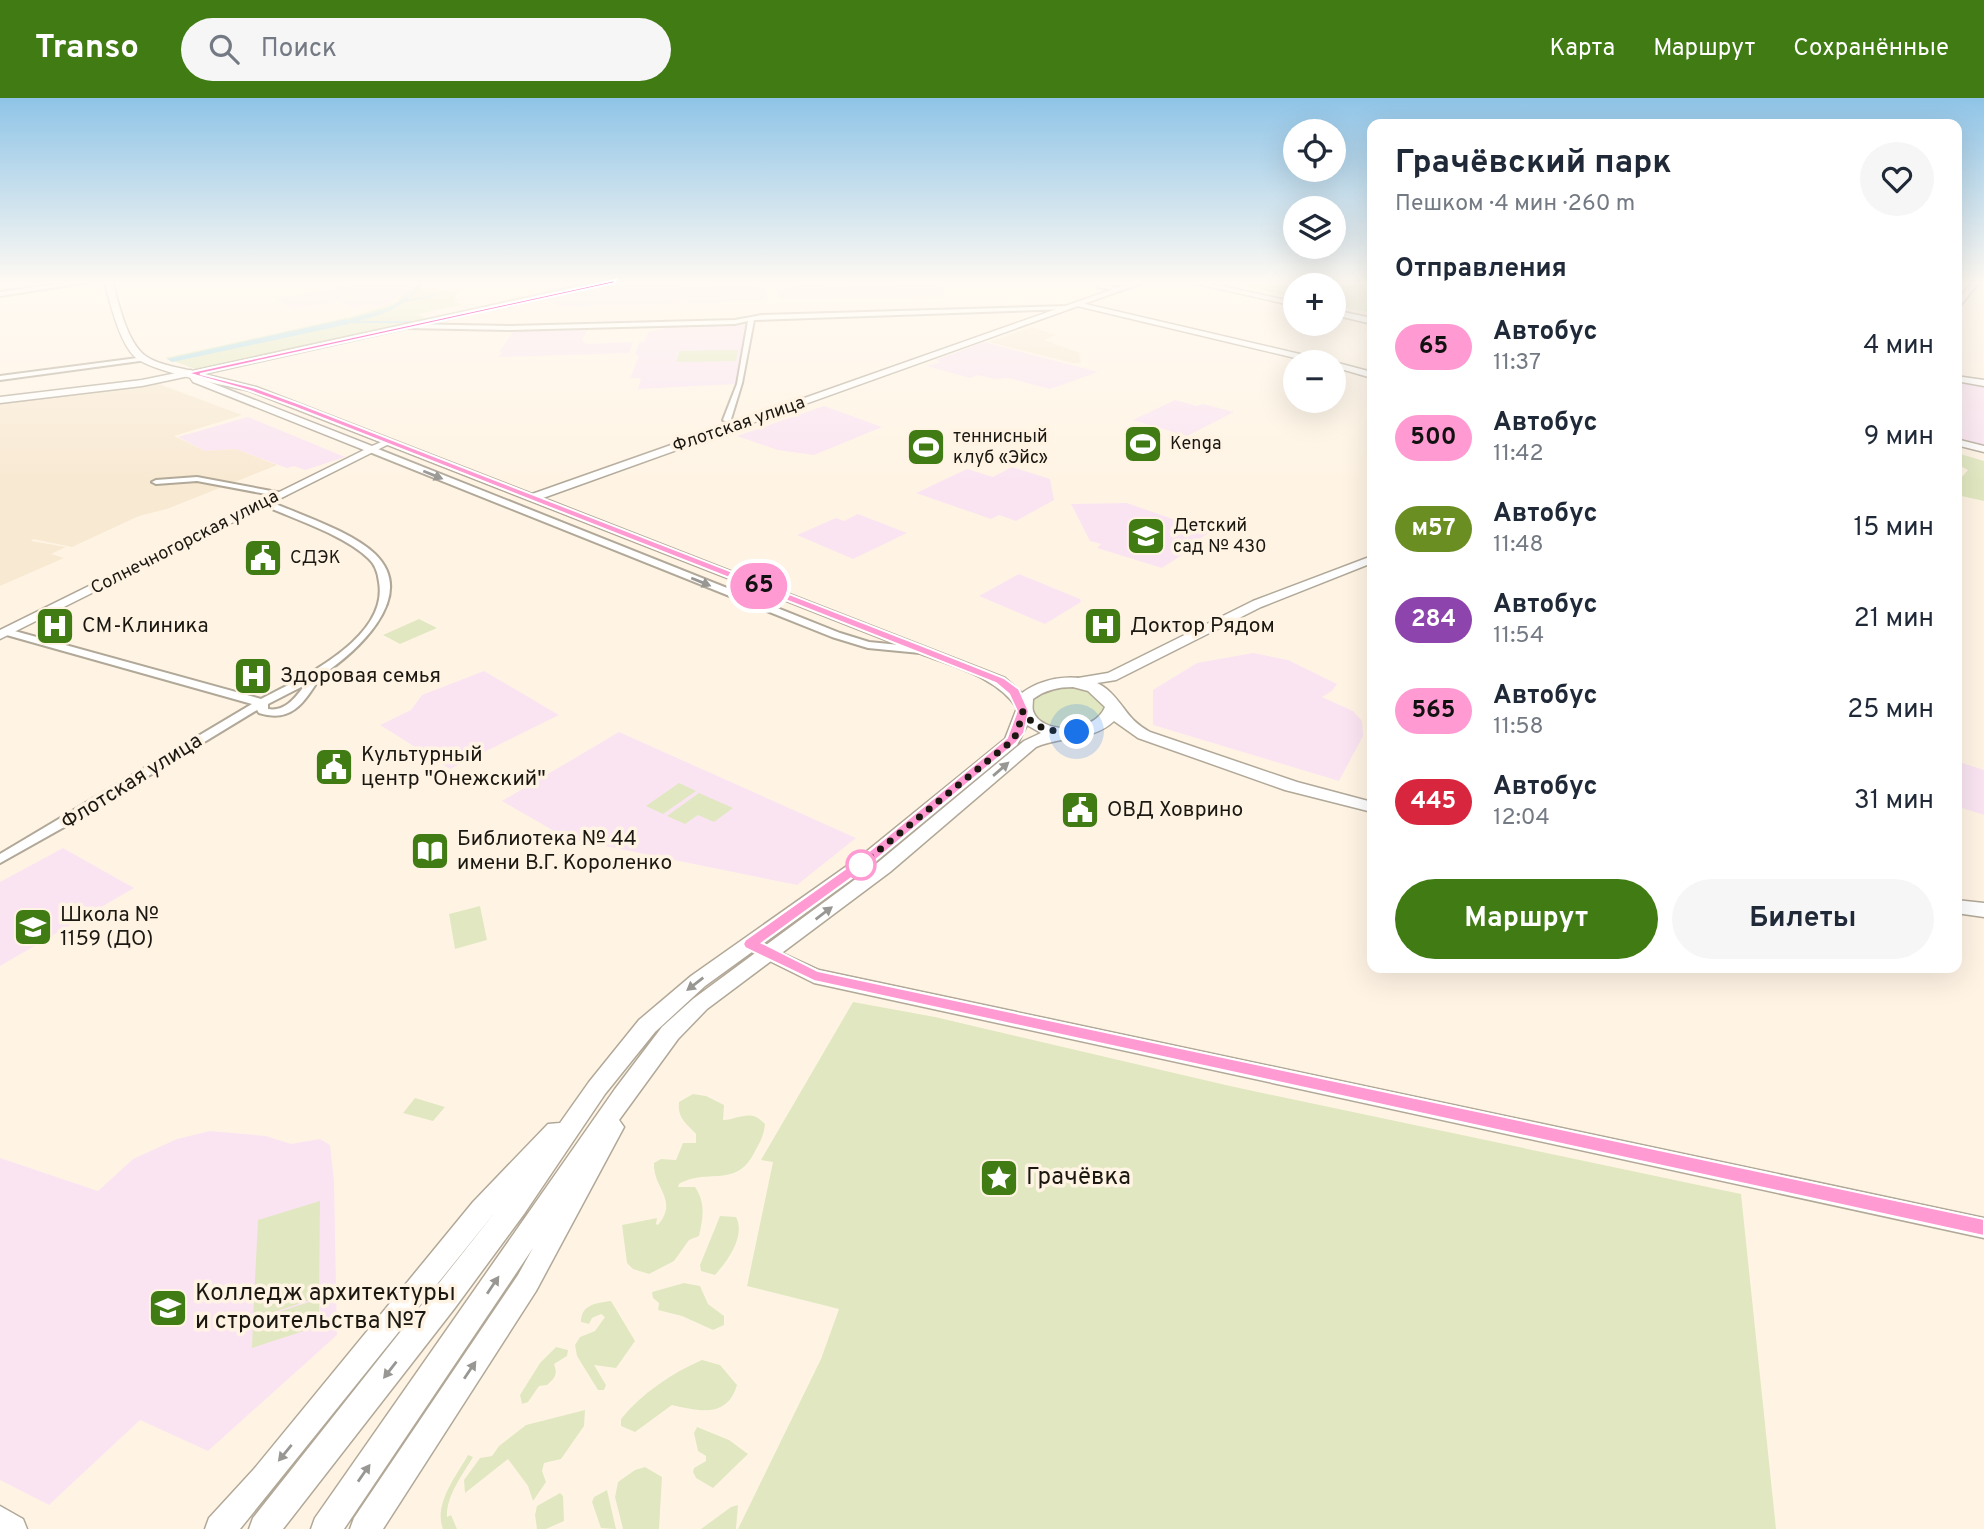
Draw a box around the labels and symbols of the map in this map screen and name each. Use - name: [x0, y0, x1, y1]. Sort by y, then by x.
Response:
- street label: Флотская улица: [670, 392, 808, 458]
- sports icon: Kenga: [1122, 423, 1164, 465]
- sports icon: теннисный клуб «Эйс»: [905, 426, 947, 468]
- place label: теннисный клуб «Эйс»: [953, 426, 1048, 470]
- place label: Kenga: [1170, 433, 1221, 456]
- one-way arrow: [423, 469, 444, 480]
- street label: Солнечногорская улица: [87, 486, 283, 600]
- school or university icon: Детский сад № 430: [1125, 515, 1167, 557]
- place label: Детский сад № 430: [1173, 515, 1267, 559]
- public building icon: СДЭК: [242, 537, 284, 579]
- place label: СДЭК: [290, 547, 341, 570]
- line badge: 65: [728, 563, 790, 609]
- one-way arrow: [691, 576, 712, 587]
- hospital icon: СМ-Клиника: [34, 605, 76, 647]
- hospital icon: Доктор Рядом: [1082, 605, 1124, 647]
- place label: СМ-Клиника: [82, 613, 209, 640]
- place label: Доктор Рядом: [1130, 613, 1275, 640]
- hospital icon: Здоровая семья: [232, 655, 274, 697]
- place label: Здоровая семья: [280, 663, 441, 690]
- your location: [1059, 714, 1094, 749]
- street label: Флотская улица: [56, 728, 208, 836]
- place label: Культурный центр "Онежский": [361, 742, 546, 793]
- public building icon: Культурный центр "Онежский": [313, 746, 355, 788]
- one-way arrow: [992, 762, 1009, 777]
- public building icon: ОВД Ховрино: [1059, 789, 1101, 831]
- place label: ОВД Ховрино: [1107, 797, 1243, 824]
- place label: Библиотека № 44 имени В.Г. Короленко: [457, 826, 672, 877]
- library icon: Библиотека № 44 имени В.Г. Короленко: [409, 830, 451, 872]
- unlabelled marker: [846, 850, 876, 880]
- place label: Школа № 1159 (ДО): [60, 902, 159, 953]
- school or university icon: Школа № 1159 (ДО): [12, 906, 54, 948]
- one-way arrow: [815, 906, 833, 920]
- one-way arrow: [686, 976, 704, 990]
- place icon: Грачёвка: [978, 1157, 1020, 1199]
- place label: Грачёвка: [1026, 1163, 1131, 1193]
- one-way arrow: [486, 1276, 500, 1294]
- place label: Колледж архитектуры и строительства №7: [195, 1279, 456, 1337]
- school or university icon: Колледж архитектуры и строительства №7: [147, 1287, 189, 1329]
- one-way arrow: [384, 1361, 398, 1379]
- one-way arrow: [463, 1361, 477, 1379]
- one-way arrow: [278, 1444, 293, 1461]
- one-way arrow: [357, 1464, 371, 1482]

